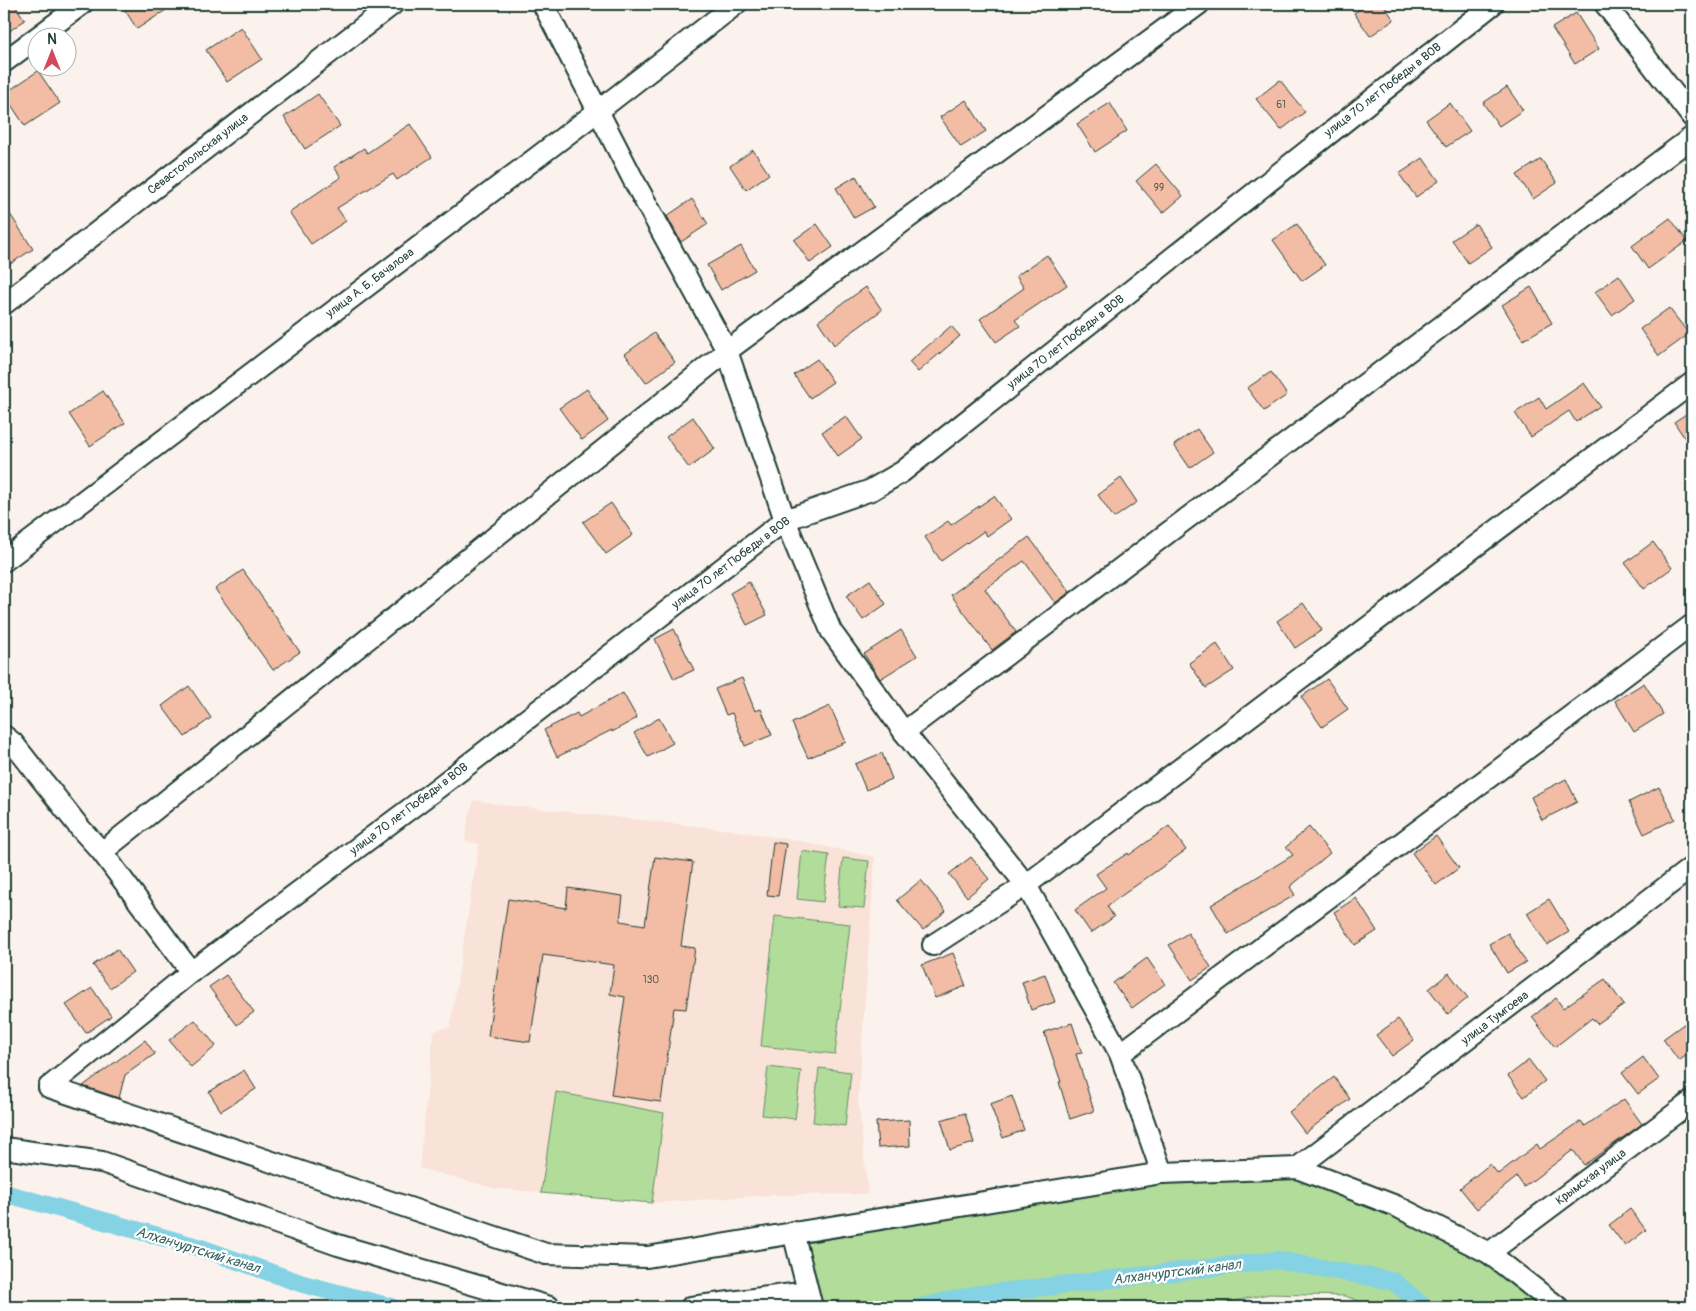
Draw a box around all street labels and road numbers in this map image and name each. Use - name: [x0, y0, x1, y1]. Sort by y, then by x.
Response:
- street label: улица 70 лет Победы в ВОВ: [1321, 40, 1445, 141]
- street label: Севастопольская улица: [145, 110, 252, 198]
- street label: улица А. Б. Бачалова: [322, 245, 417, 322]
- street label: улица 70 лет Победы в ВОВ: [1004, 292, 1128, 393]
- street label: улица 70 лет Победы в ВОВ: [668, 514, 793, 613]
- street label: улица 70 лет Победы в ВОВ: [346, 760, 471, 859]
- street label: улица Тумгоева: [1458, 988, 1532, 1049]
- street label: Крымская улица: [1553, 1145, 1629, 1208]

